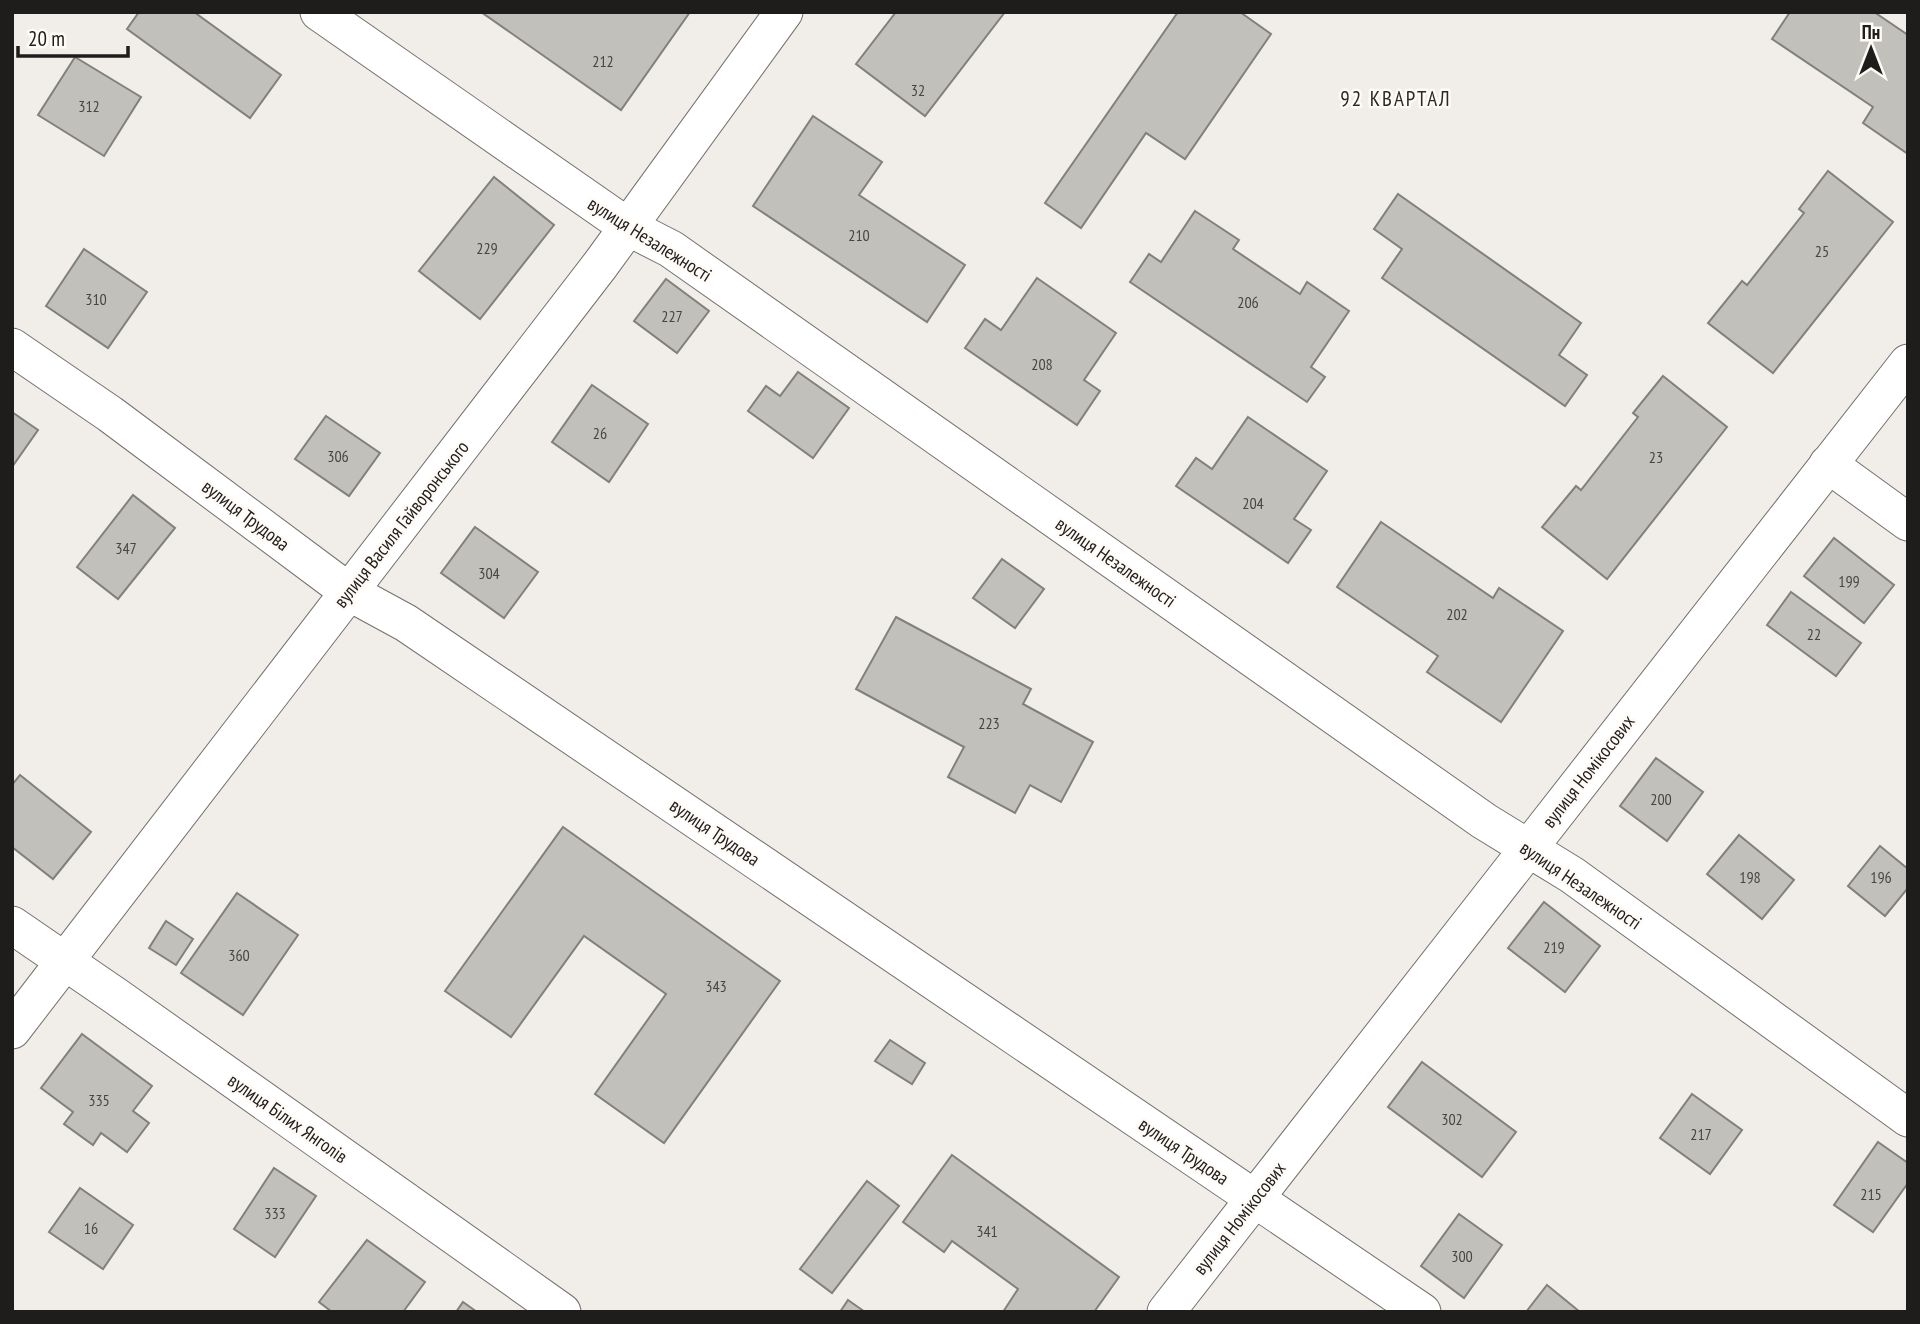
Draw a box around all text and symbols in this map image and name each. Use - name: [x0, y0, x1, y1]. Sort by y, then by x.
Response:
- scale bar: [18, 14, 128, 58]
- north arrow: [1836, 14, 1906, 84]
- text: Пн: [1862, 20, 1880, 44]
- text: 20 m: [28, 25, 65, 52]
- house number: 212: [592, 51, 614, 71]
- house number: 32: [911, 80, 925, 100]
- district label: 92 КВАРТАЛ: [1340, 85, 1452, 112]
- house number: 312: [78, 96, 100, 116]
- street label: вулиця Незалежності: [584, 191, 716, 287]
- house number: 210: [848, 225, 870, 245]
- house number: 229: [476, 238, 498, 258]
- house number: 25: [1815, 241, 1829, 261]
- house number: 310: [85, 289, 107, 309]
- house number: 206: [1237, 292, 1259, 312]
- house number: 227: [661, 306, 683, 326]
- house number: 208: [1031, 354, 1053, 374]
- house number: 26: [593, 423, 607, 443]
- street label: вулиця Василя Гайворонського: [328, 436, 474, 612]
- house number: 306: [327, 446, 349, 466]
- house number: 23: [1649, 447, 1663, 467]
- street label: вулиця Трудова: [197, 474, 295, 556]
- house number: 204: [1242, 493, 1264, 513]
- street label: вулиця Незалежності: [1051, 512, 1181, 612]
- house number: 347: [115, 538, 137, 558]
- house number: 304: [478, 563, 500, 583]
- house number: 199: [1838, 571, 1860, 591]
- house number: 202: [1446, 604, 1468, 624]
- house number: 22: [1807, 624, 1821, 644]
- street label: вулиця Номікосових: [1536, 710, 1640, 832]
- house number: 223: [978, 713, 1000, 733]
- house number: 200: [1650, 789, 1672, 809]
- street label: вулиця Трудова: [665, 793, 765, 871]
- street label: вулиця Незалежності: [1516, 835, 1646, 935]
- house number: 198: [1739, 867, 1761, 887]
- house number: 196: [1870, 867, 1892, 887]
- house number: 219: [1543, 937, 1565, 957]
- house number: 360: [228, 945, 250, 965]
- house number: 343: [705, 976, 727, 996]
- street label: вулиця Білих Янголів: [223, 1068, 353, 1168]
- house number: 335: [88, 1090, 110, 1110]
- house number: 302: [1441, 1109, 1463, 1129]
- street label: вулиця Трудова: [1134, 1112, 1234, 1190]
- house number: 217: [1690, 1124, 1712, 1144]
- street label: вулиця Номікосових: [1187, 1157, 1291, 1279]
- house number: 215: [1860, 1184, 1882, 1204]
- house number: 333: [264, 1203, 286, 1223]
- house number: 16: [84, 1218, 98, 1238]
- house number: 341: [976, 1221, 998, 1241]
- house number: 300: [1451, 1246, 1473, 1266]

